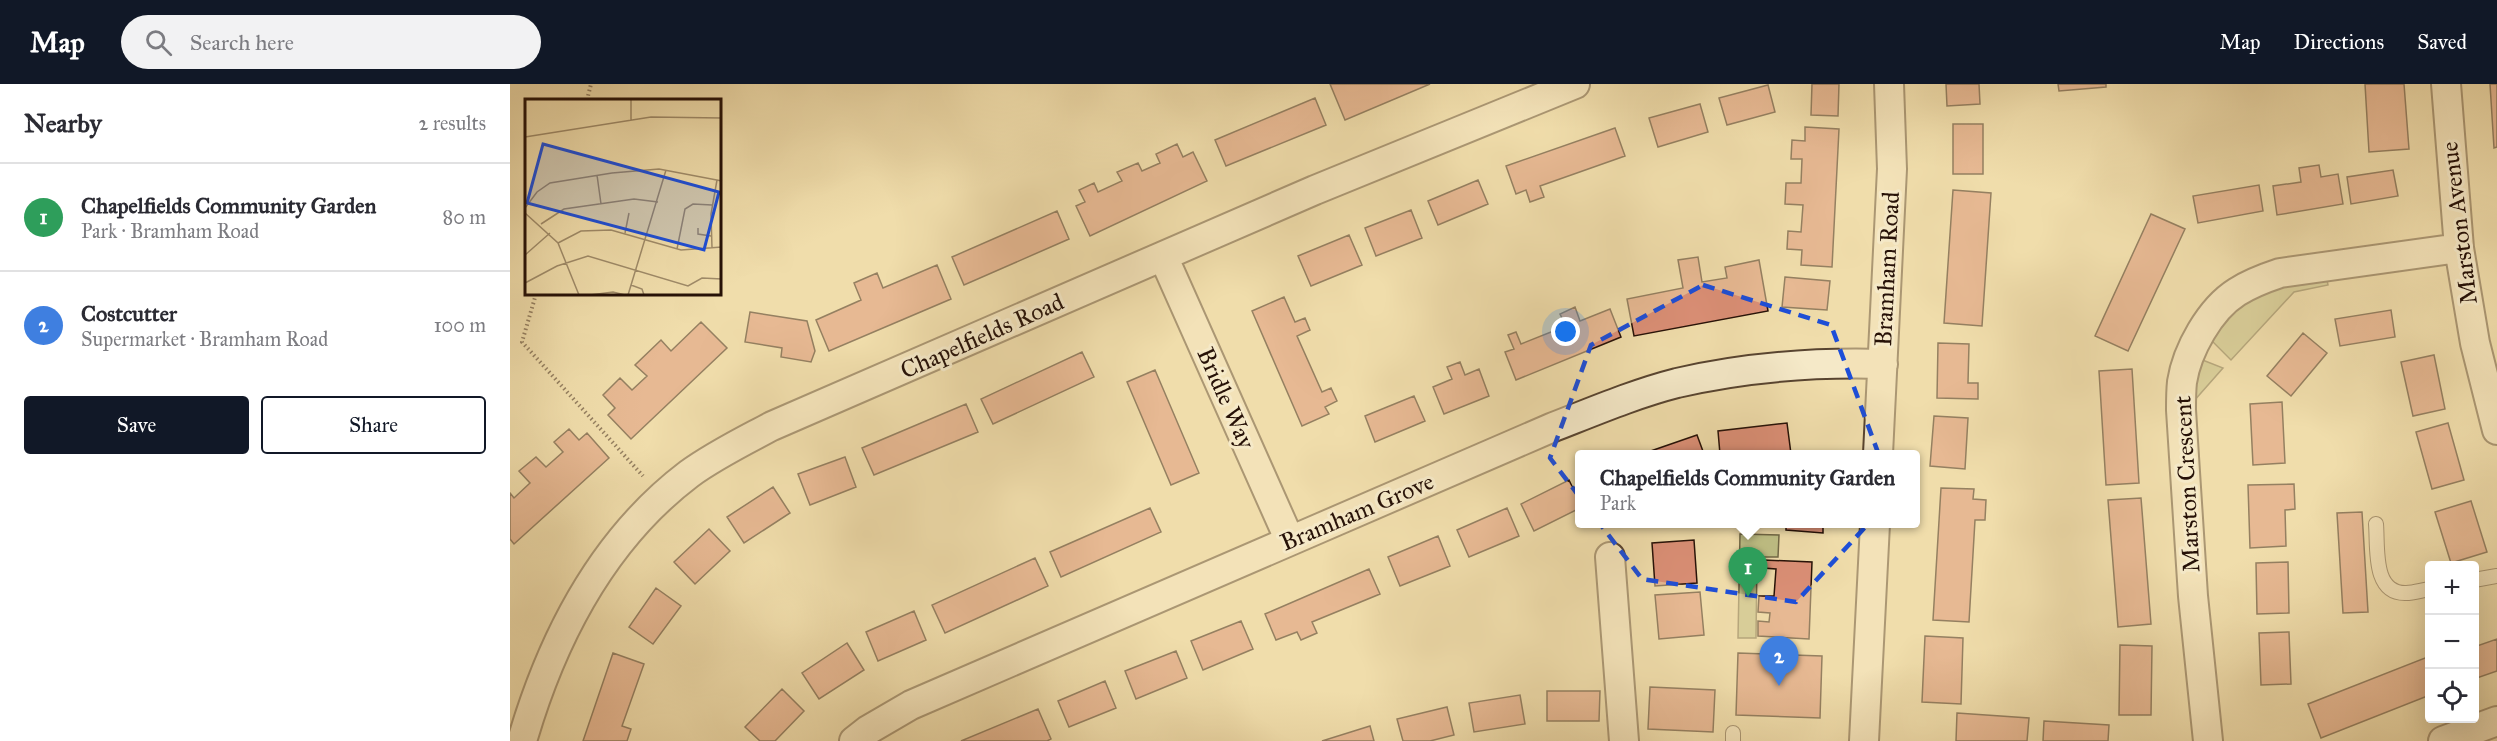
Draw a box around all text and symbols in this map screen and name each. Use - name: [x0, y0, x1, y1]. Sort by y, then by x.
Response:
- search box: [121, 15, 541, 69]
- text: Map: [30, 25, 85, 60]
- icon: search: [142, 26, 175, 59]
- text: Search here: [190, 29, 294, 56]
- text: Map: [2220, 29, 2261, 55]
- text: Directions: [2294, 29, 2384, 55]
- text: Saved: [2417, 29, 2467, 55]
- inset map: [525, 99, 722, 296]
- text: Nearby: [24, 107, 102, 139]
- text: 2 results: [418, 111, 486, 135]
- street label: Marston Avenue: [2434, 140, 2484, 306]
- street label: Bramham Road: [1868, 191, 1906, 347]
- text: Chapelfields Community Garden: [81, 192, 376, 219]
- text: 1: [40, 205, 47, 229]
- text: 80 m: [443, 205, 486, 229]
- text: Park · Bramham Road: [81, 219, 259, 243]
- street label: Chapelfields Road: [896, 287, 1068, 385]
- text: Costcutter: [81, 300, 177, 327]
- text: 2: [39, 313, 48, 337]
- text: 100 m: [434, 313, 486, 337]
- your location: [1551, 317, 1580, 346]
- text: Supermarket · Bramham Road: [81, 327, 328, 351]
- street label: Bridle Way: [1190, 343, 1262, 454]
- street label: Marston Crescent: [2167, 394, 2207, 573]
- button: Save: [24, 396, 249, 454]
- button: Share: [261, 396, 486, 454]
- popup: [1575, 450, 1920, 528]
- text: Chapelfields Community Garden: [1600, 464, 1895, 491]
- street label: Bramham Grove: [1276, 466, 1438, 558]
- text: Park: [1600, 491, 1636, 515]
- pin: 1: [1728, 548, 1768, 597]
- map controls: [2425, 561, 2479, 723]
- button: +: [2425, 561, 2479, 615]
- button: −: [2425, 615, 2479, 669]
- pin: 2: [1760, 636, 1798, 686]
- button: locate: [2425, 669, 2479, 723]

